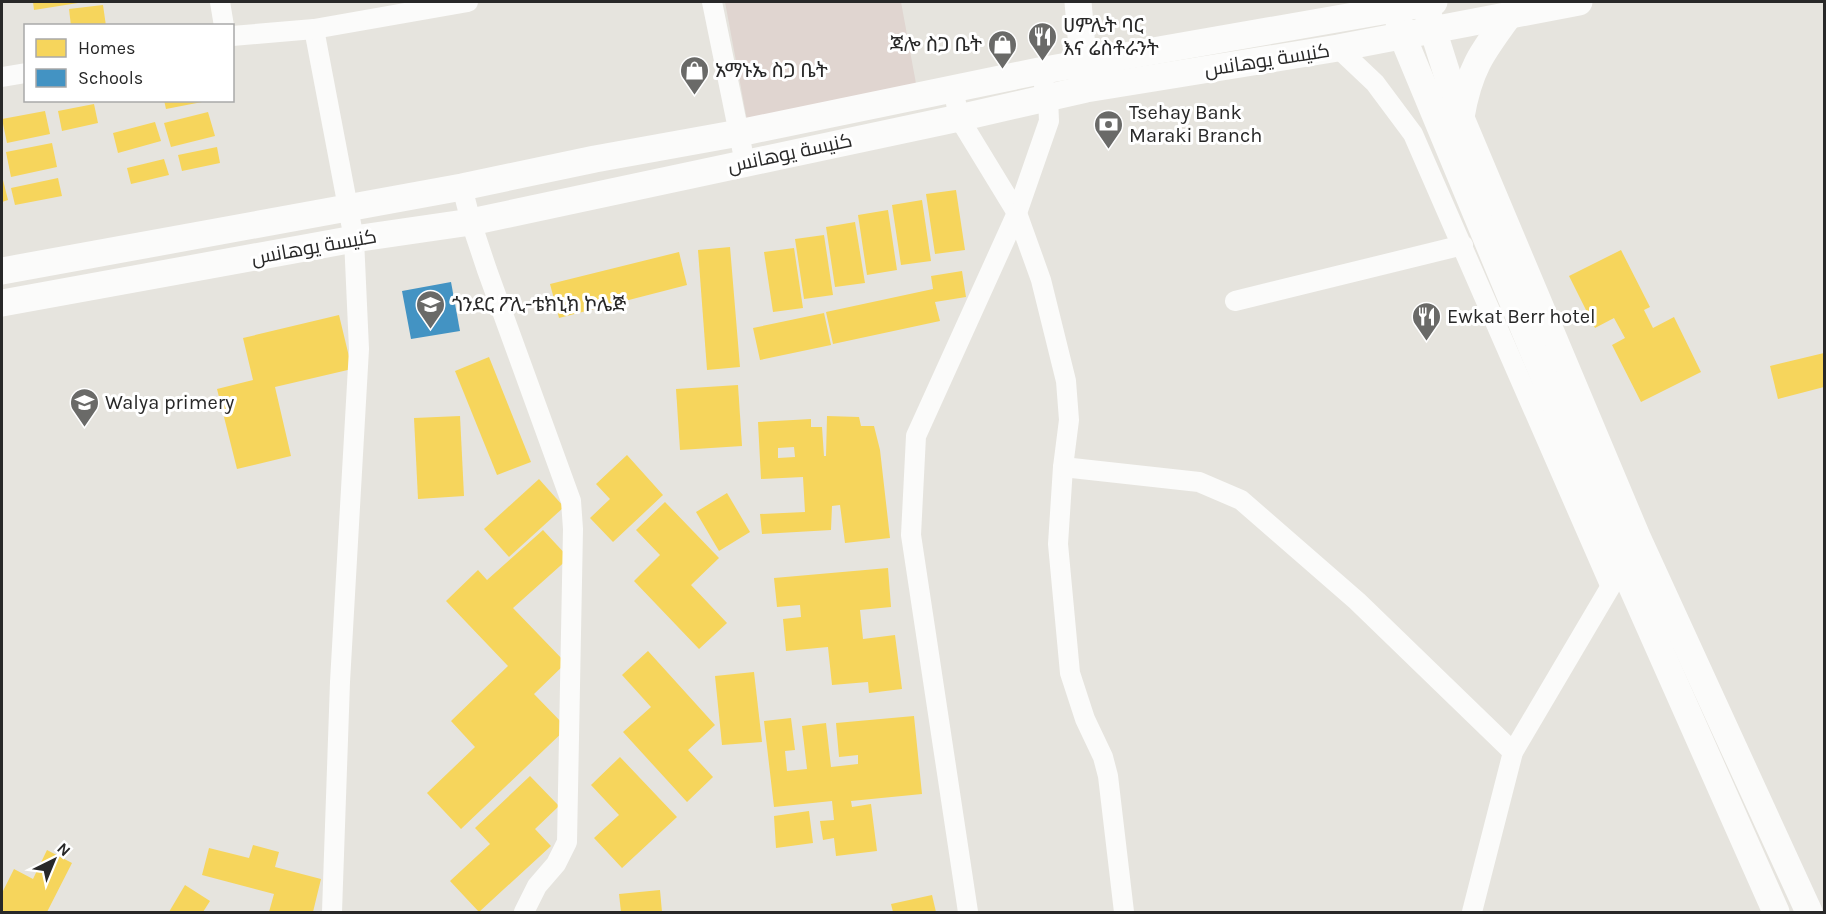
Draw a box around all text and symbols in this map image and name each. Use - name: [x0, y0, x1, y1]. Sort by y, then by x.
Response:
- place label: ሀምሌት ባር እና ሬስቶራንት: [1063, 14, 1159, 60]
- restaurant icon: ሀምሌት ባር እና ሬስቶራንት: [1026, 20, 1058, 62]
- legend: [24, 24, 234, 102]
- shop icon: ጃሎ ስጋ ቤት: [987, 28, 1019, 70]
- place label: ጃሎ ስጋ ቤት: [890, 33, 982, 56]
- text: Homes: [78, 37, 135, 59]
- street label: كنيسة يوهانس: [1203, 39, 1332, 82]
- shop icon: አማኑኤ ስጋ ቤት: [678, 54, 710, 96]
- place label: አማኑኤ ስጋ ቤት: [715, 59, 828, 82]
- text: Schools: [78, 67, 143, 89]
- place label: Tsehay Bank Maraki Branch: [1129, 101, 1262, 147]
- bank icon: Tsehay Bank Maraki Branch: [1092, 108, 1124, 150]
- street label: كنيسة يوهانس: [726, 129, 855, 178]
- street label: كنيسة يوهانس: [250, 225, 379, 270]
- school or university icon: ጎንደር ፖሊ-ቴክኒክ ኮሌጅ: [415, 288, 447, 330]
- place label: ጎንደር ፖሊ-ቴክኒክ ኮሌጅ: [452, 293, 627, 316]
- restaurant icon: Ewkat Berr hotel: [1410, 300, 1442, 342]
- place label: Ewkat Berr hotel: [1447, 305, 1596, 328]
- school or university icon: Walya primery: [68, 386, 100, 428]
- place label: Walya primery: [105, 391, 234, 414]
- north arrow: [24, 830, 84, 890]
- text: N: [53, 839, 75, 860]

